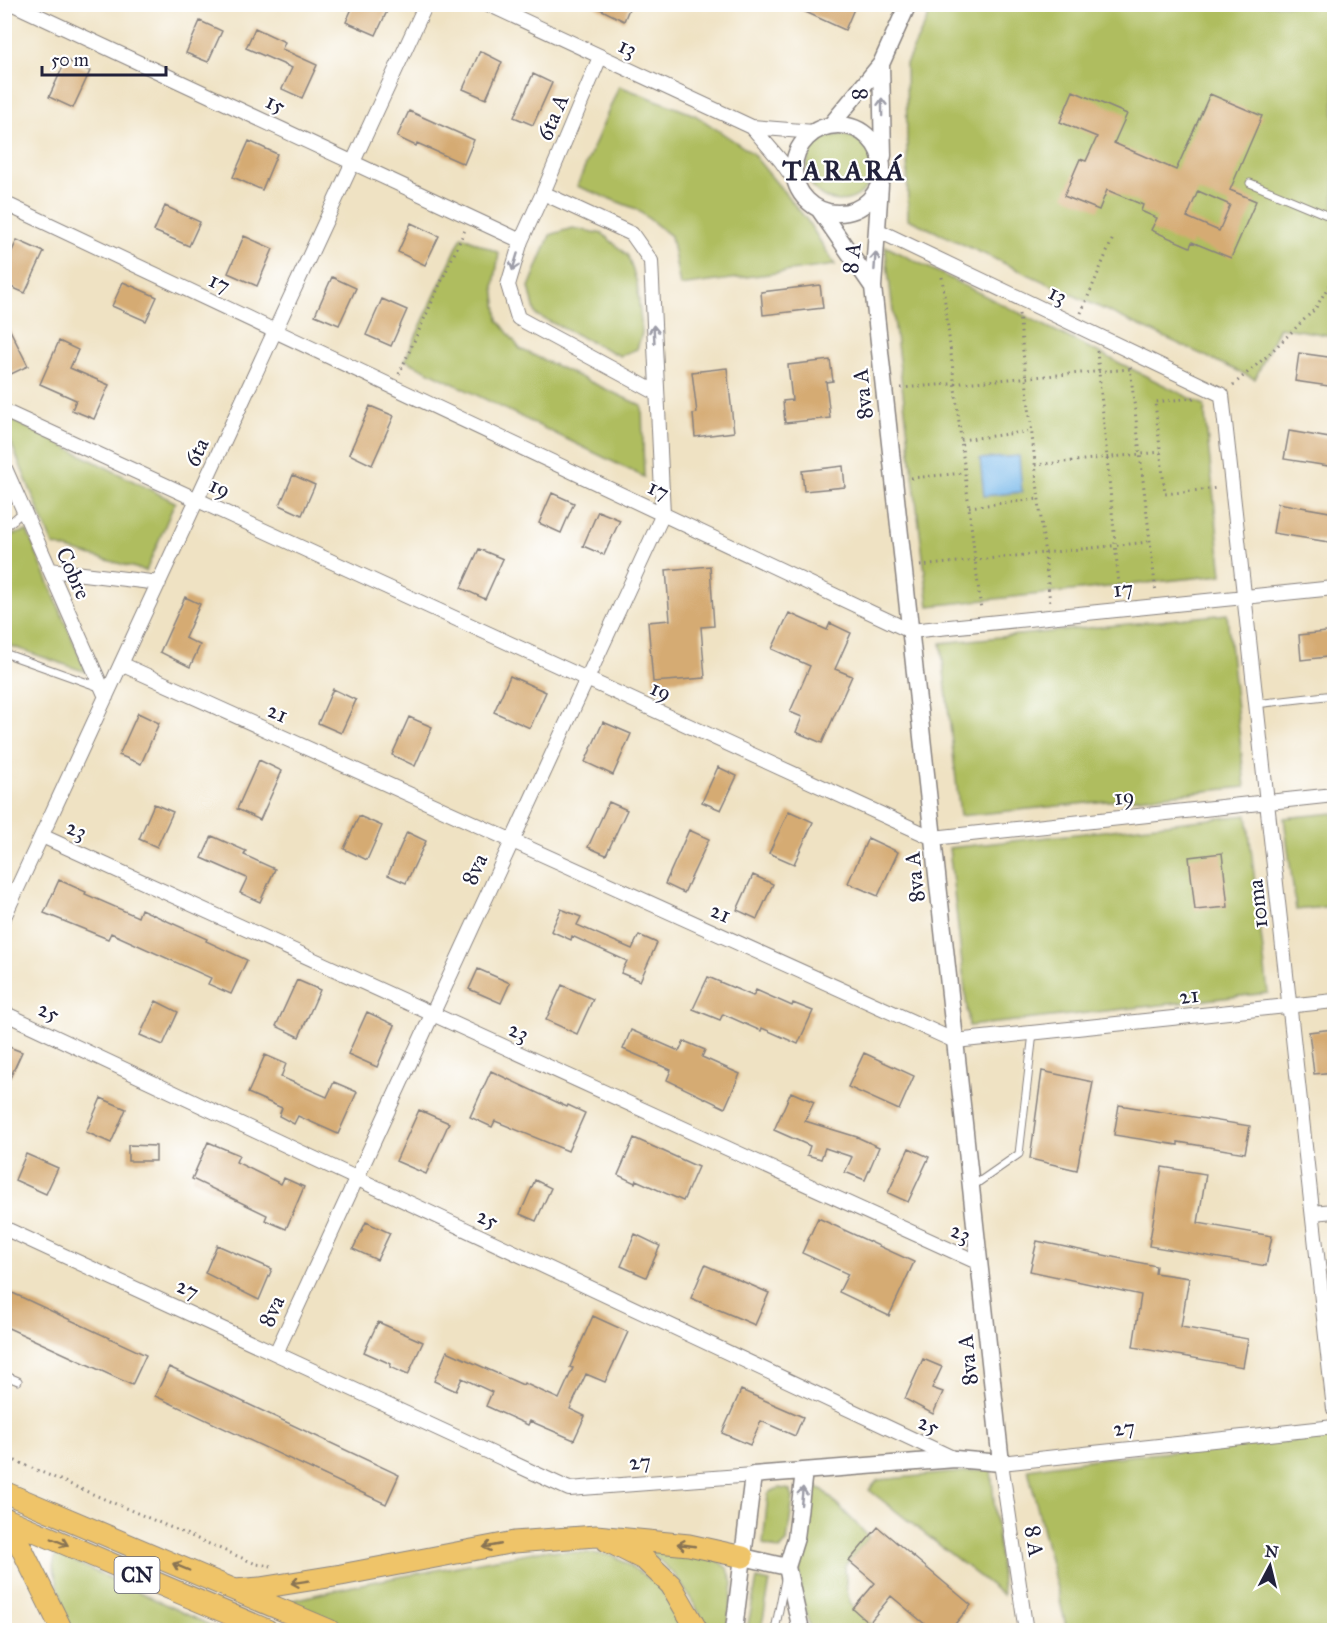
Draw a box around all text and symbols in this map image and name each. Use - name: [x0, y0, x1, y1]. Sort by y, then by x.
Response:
- street label: 13: [614, 32, 641, 63]
- scale bar: [42, 39, 166, 77]
- text: 50 m: [51, 49, 89, 71]
- street label: 15: [262, 87, 290, 120]
- street label: 8: [846, 88, 873, 100]
- street label: 6ta A: [531, 90, 574, 145]
- one-way arrow: [876, 98, 888, 118]
- district label: TARARÁ: [782, 153, 906, 188]
- street label: 8 A: [836, 241, 867, 275]
- one-way arrow: [870, 251, 881, 271]
- one-way arrow: [509, 252, 520, 271]
- street label: 17: [205, 266, 235, 299]
- street label: 13: [1044, 278, 1072, 310]
- one-way arrow: [649, 325, 660, 345]
- street label: 8va A: [846, 367, 879, 421]
- street label: 6ta: [178, 433, 215, 471]
- street label: 19: [205, 471, 235, 504]
- street label: 17: [644, 473, 674, 506]
- street label: Cobre: [50, 543, 97, 603]
- street label: 17: [1111, 574, 1135, 603]
- street label: 19: [646, 674, 676, 707]
- street label: 21: [263, 696, 292, 729]
- street label: 19: [1113, 782, 1136, 811]
- street label: 23: [62, 813, 91, 846]
- street label: 8va: [456, 849, 494, 889]
- street label: 8va A: [898, 850, 931, 904]
- street label: 10ma: [1241, 877, 1273, 930]
- street label: 21: [706, 896, 735, 929]
- street label: 21: [1178, 981, 1200, 1010]
- street label: 25: [34, 995, 64, 1028]
- street label: 23: [504, 1015, 533, 1048]
- street label: 25: [473, 1202, 503, 1235]
- street label: 23: [946, 1216, 975, 1249]
- street label: 27: [172, 1272, 203, 1305]
- street label: 8va: [253, 1291, 291, 1331]
- street label: 8va A: [951, 1333, 984, 1387]
- street label: 25: [914, 1408, 944, 1441]
- street label: 27: [1112, 1413, 1136, 1442]
- street label: 27: [628, 1447, 652, 1476]
- one-way arrow: [796, 1487, 807, 1507]
- street label: 8 A: [1019, 1524, 1050, 1559]
- north arrow: [1240, 1536, 1300, 1596]
- one-way arrow: [51, 1537, 69, 1548]
- one-way arrow: [676, 1539, 696, 1550]
- one-way arrow: [483, 1541, 502, 1552]
- text: N: [1264, 1541, 1280, 1562]
- road number: CN: [114, 1557, 160, 1593]
- one-way arrow: [172, 1561, 190, 1572]
- one-way arrow: [291, 1576, 310, 1587]

